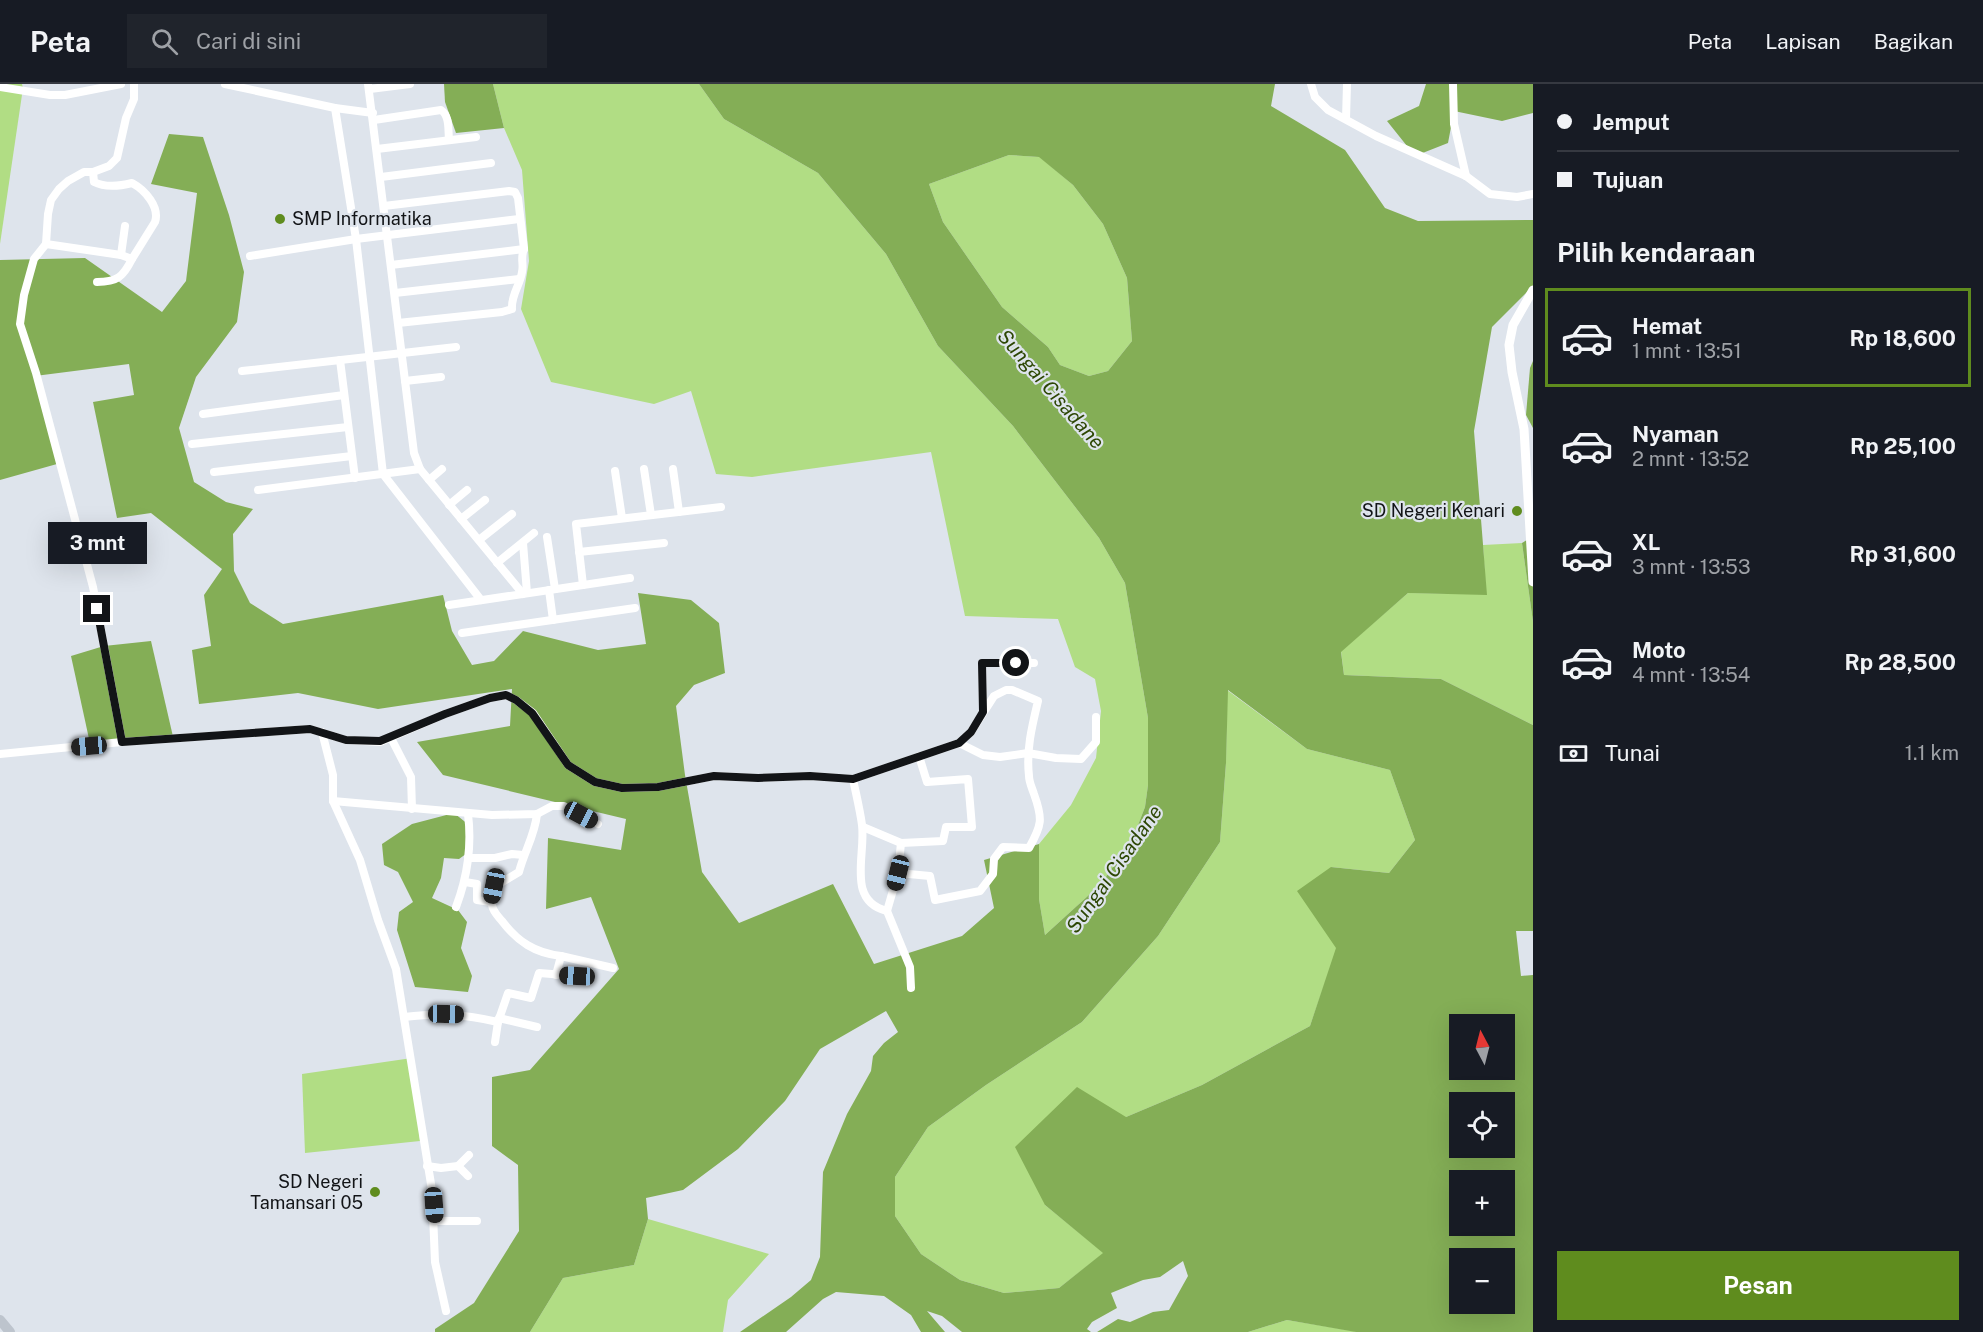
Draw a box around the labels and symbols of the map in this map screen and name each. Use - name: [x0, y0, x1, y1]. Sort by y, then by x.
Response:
- place label: SMP Informatika: [292, 208, 432, 229]
- marker: SMP Informatika: [273, 212, 287, 226]
- water label: Sungai Cisadane: [993, 324, 1110, 454]
- place label: SD Negeri Kenari: [1362, 500, 1505, 521]
- marker: SD Negeri Kenari: [1510, 504, 1524, 518]
- callout: 3 mnt: [48, 522, 146, 564]
- route end: [83, 595, 110, 622]
- route start: [1002, 649, 1029, 676]
- car: [70, 735, 108, 757]
- car: [561, 799, 601, 831]
- water label: Sungai Cisadane: [1061, 800, 1167, 938]
- car: [885, 853, 911, 893]
- car: [482, 867, 506, 905]
- car: [559, 966, 595, 986]
- car: [428, 1005, 464, 1023]
- north arrow: [1449, 1014, 1515, 1080]
- place label: SD Negeri Tamansari 05: [250, 1171, 363, 1213]
- marker: SD Negeri Tamansari 05: [368, 1185, 382, 1199]
- car: [424, 1186, 444, 1224]

